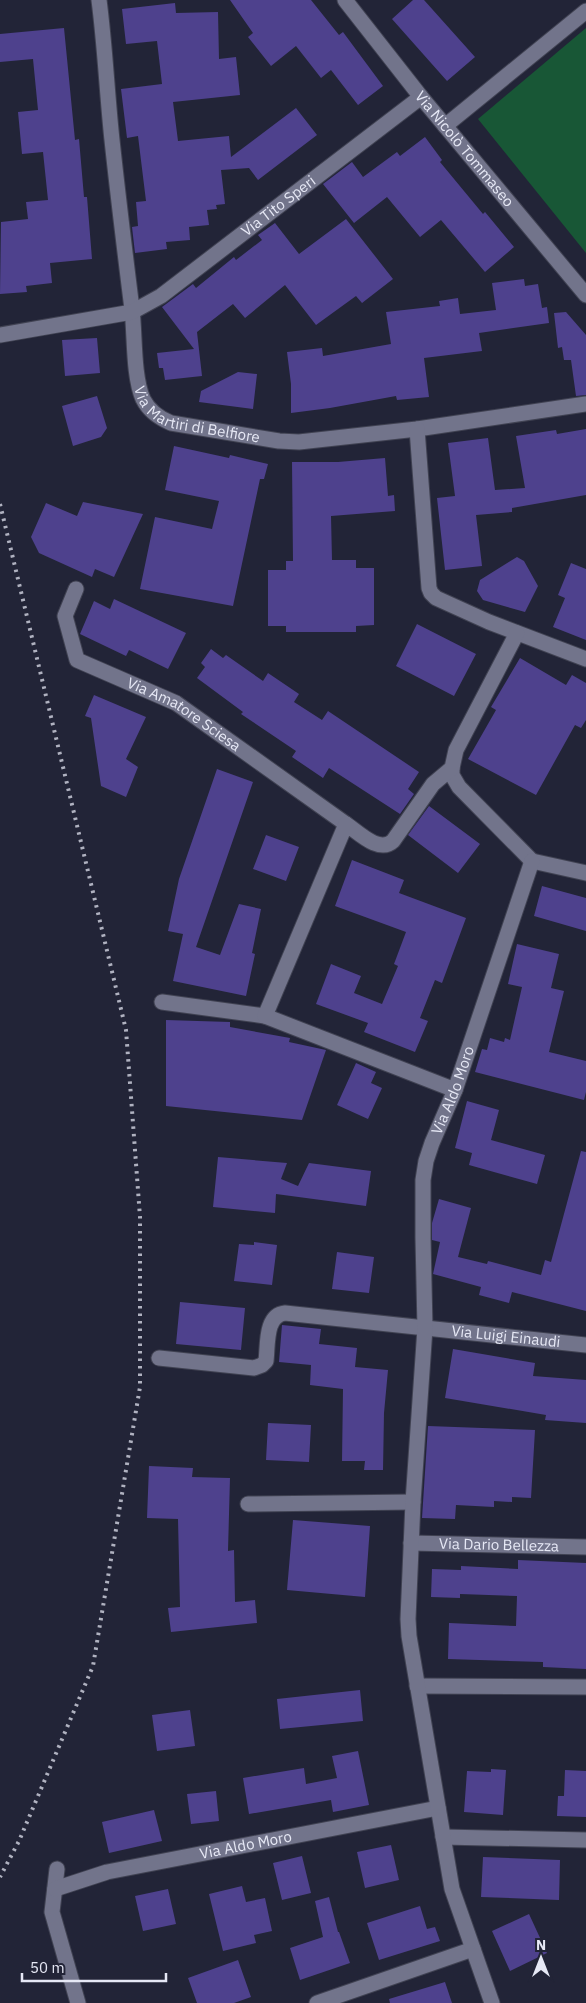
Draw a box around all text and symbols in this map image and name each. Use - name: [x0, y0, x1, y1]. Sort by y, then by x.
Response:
- street label: Via Nicolò Tommaseo: [411, 87, 518, 211]
- street label: Via Tito Speri: [237, 171, 319, 240]
- street label: Via Martiri di Belfiore: [130, 384, 261, 447]
- street label: Via Amatore Sciesa: [124, 673, 245, 755]
- street label: Via Aldo Moro: [427, 1044, 478, 1137]
- street label: Via Luigi Einaudi: [451, 1321, 561, 1351]
- street label: Via Dario Bellezza: [439, 1534, 559, 1555]
- street label: Via Aldo Moro: [198, 1827, 293, 1863]
- north arrow: [516, 1933, 566, 1983]
- text: N: [536, 1936, 546, 1954]
- scale bar: [22, 1950, 166, 1982]
- text: 50 m: [30, 1958, 65, 1977]

